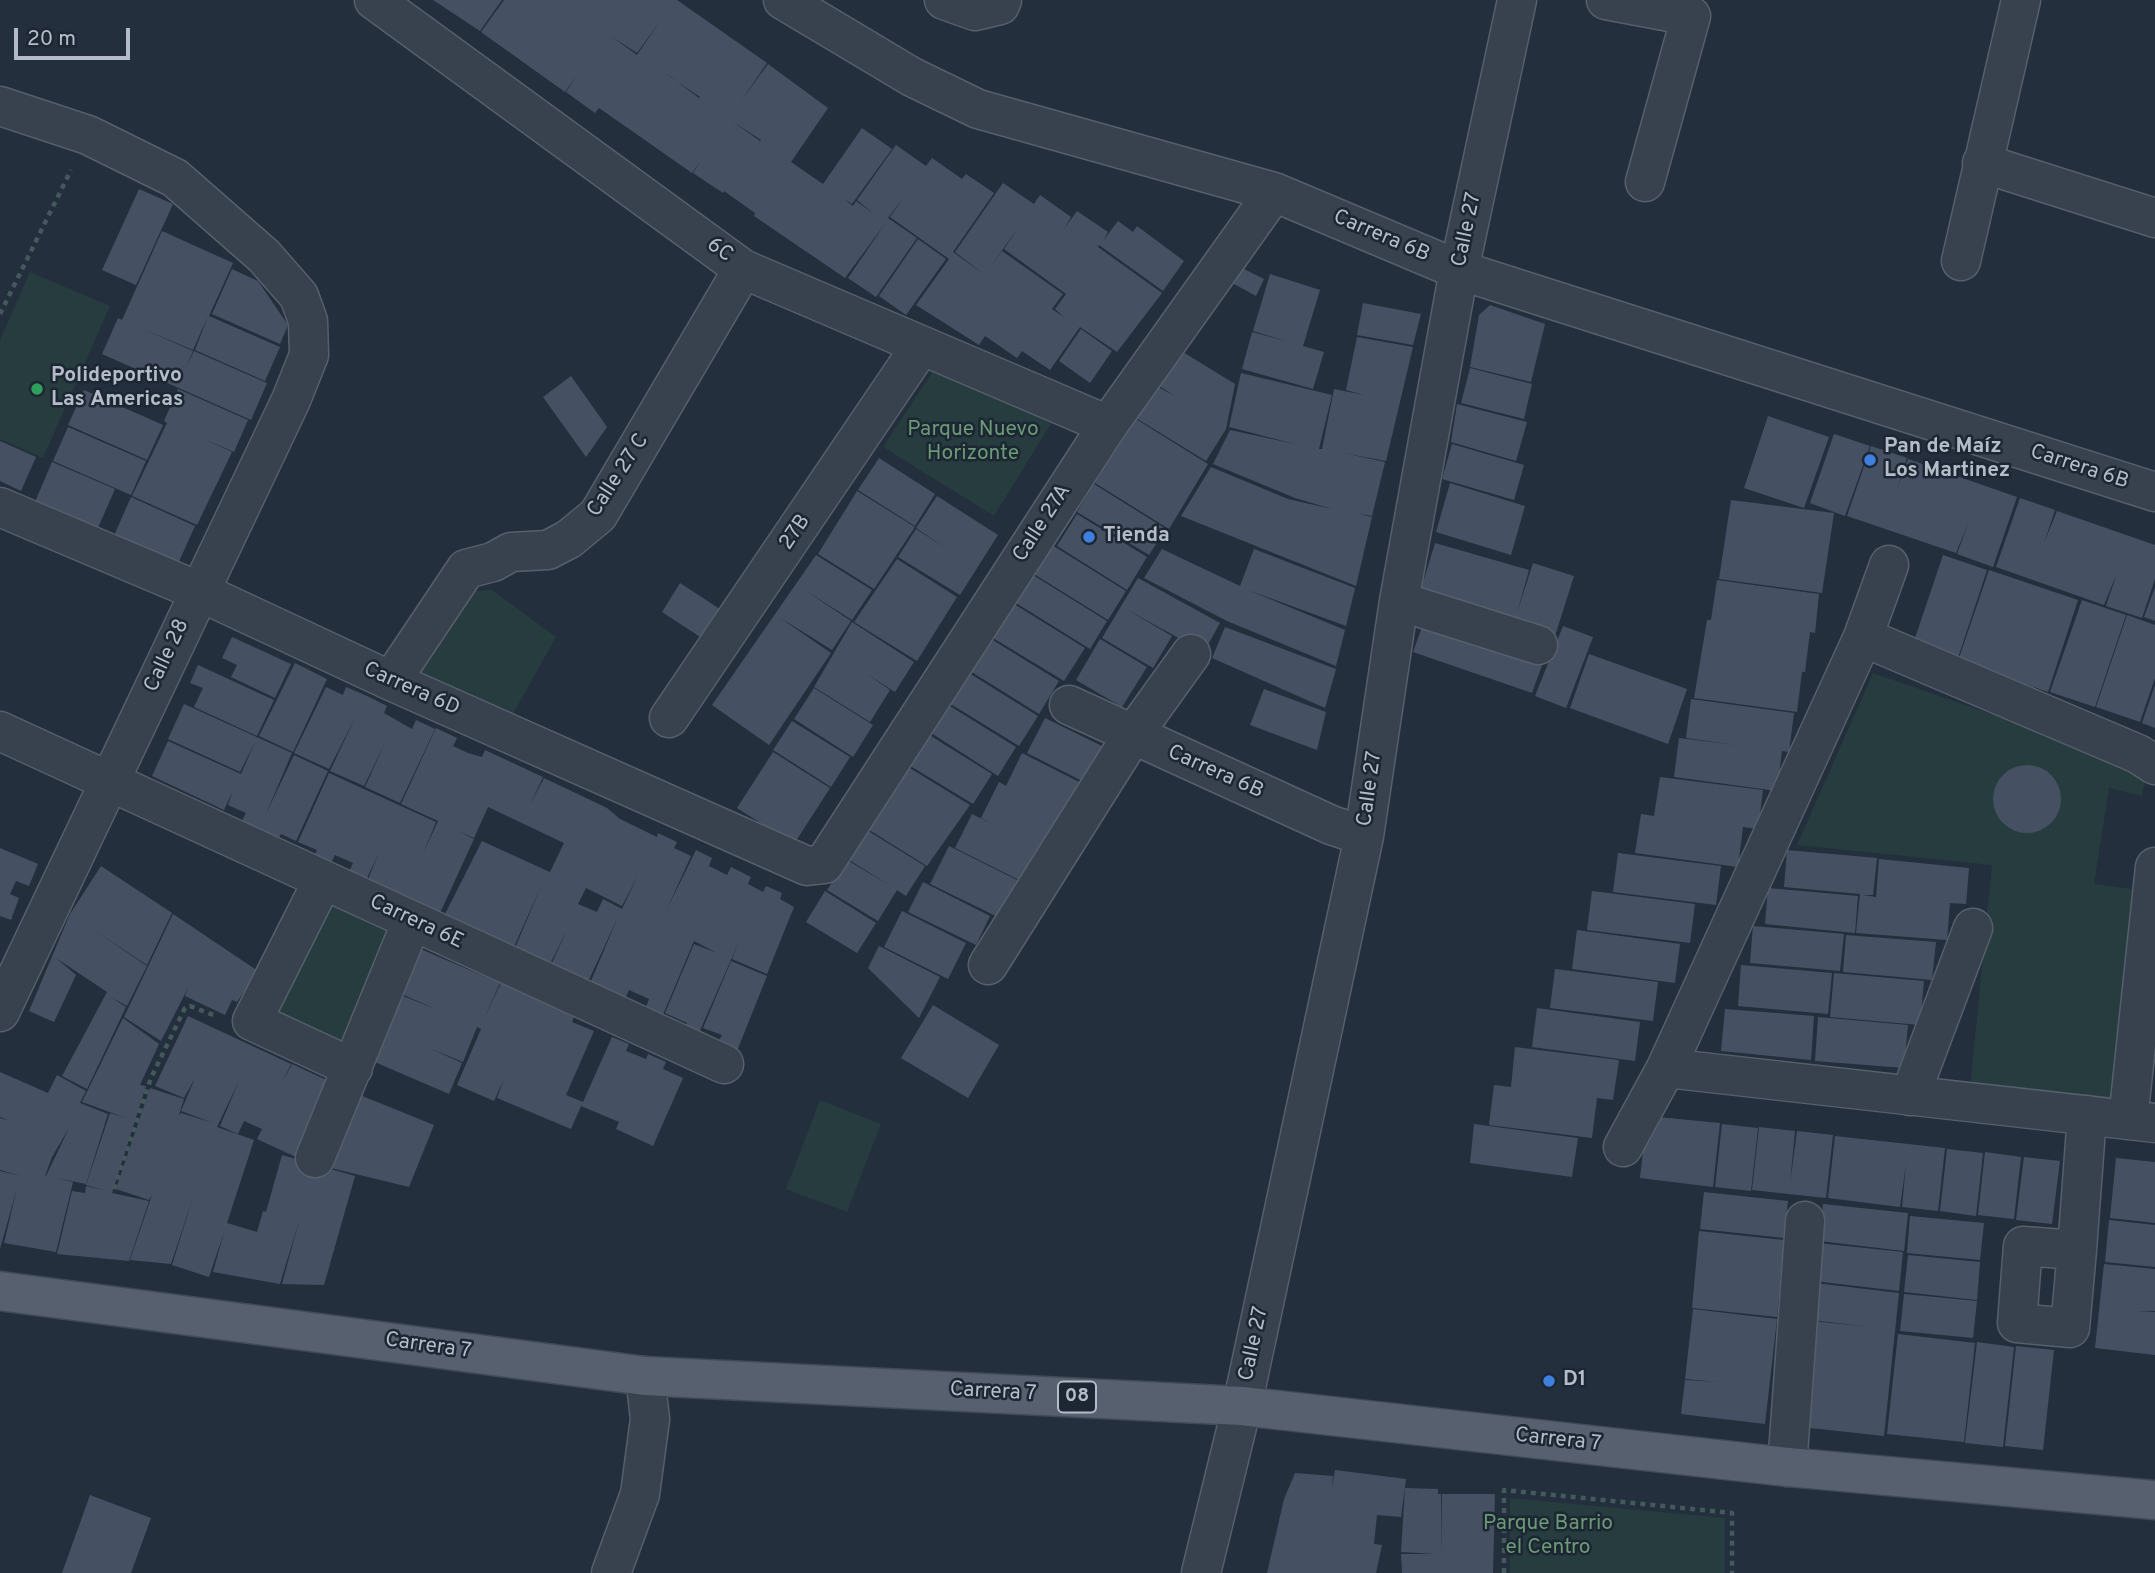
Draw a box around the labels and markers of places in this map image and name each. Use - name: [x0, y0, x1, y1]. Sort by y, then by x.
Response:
- place label: Polideportivo Las Americas: [51, 364, 183, 414]
- marker: Polideportivo Las Americas: [29, 381, 45, 397]
- place label: Pan de Maíz Los Martinez: [1884, 435, 2010, 485]
- marker: Pan de Maíz Los Martinez: [1862, 452, 1878, 468]
- place label: Tienda: [1103, 524, 1170, 550]
- marker: Tienda: [1081, 529, 1097, 545]
- place label: D1: [1563, 1368, 1586, 1394]
- marker: D1: [1541, 1373, 1557, 1389]

